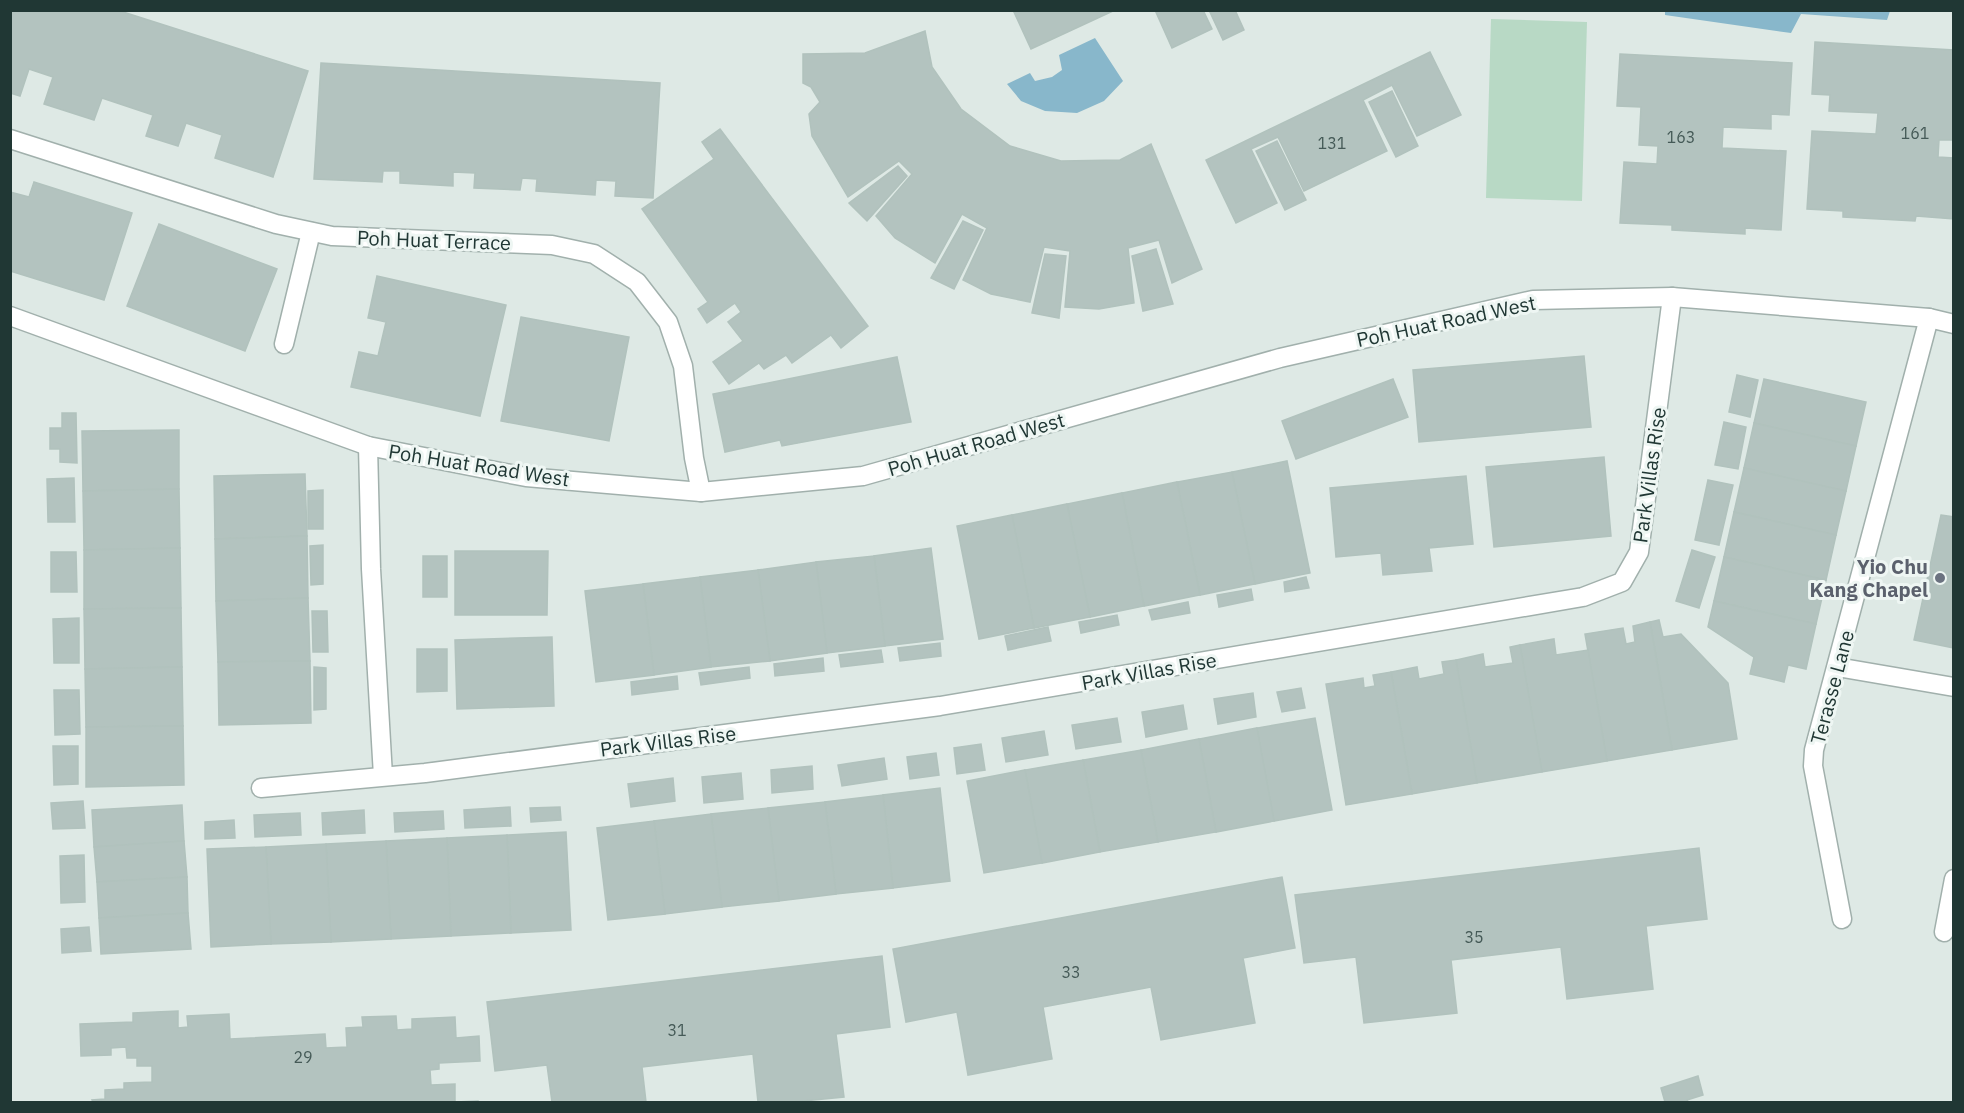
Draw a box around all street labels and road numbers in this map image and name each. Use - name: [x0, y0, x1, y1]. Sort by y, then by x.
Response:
- street label: Poh Huat Terrace: [356, 224, 512, 256]
- street label: Poh Huat Road West: [1354, 289, 1538, 353]
- street label: Park Villas Rise: [1626, 405, 1672, 545]
- street label: Poh Huat Road West: [884, 406, 1068, 482]
- street label: Poh Huat Road West: [387, 437, 571, 493]
- street label: Terasse Lane: [1804, 627, 1860, 747]
- street label: Park Villas Rise: [1079, 646, 1219, 696]
- street label: Park Villas Rise: [598, 719, 738, 763]

